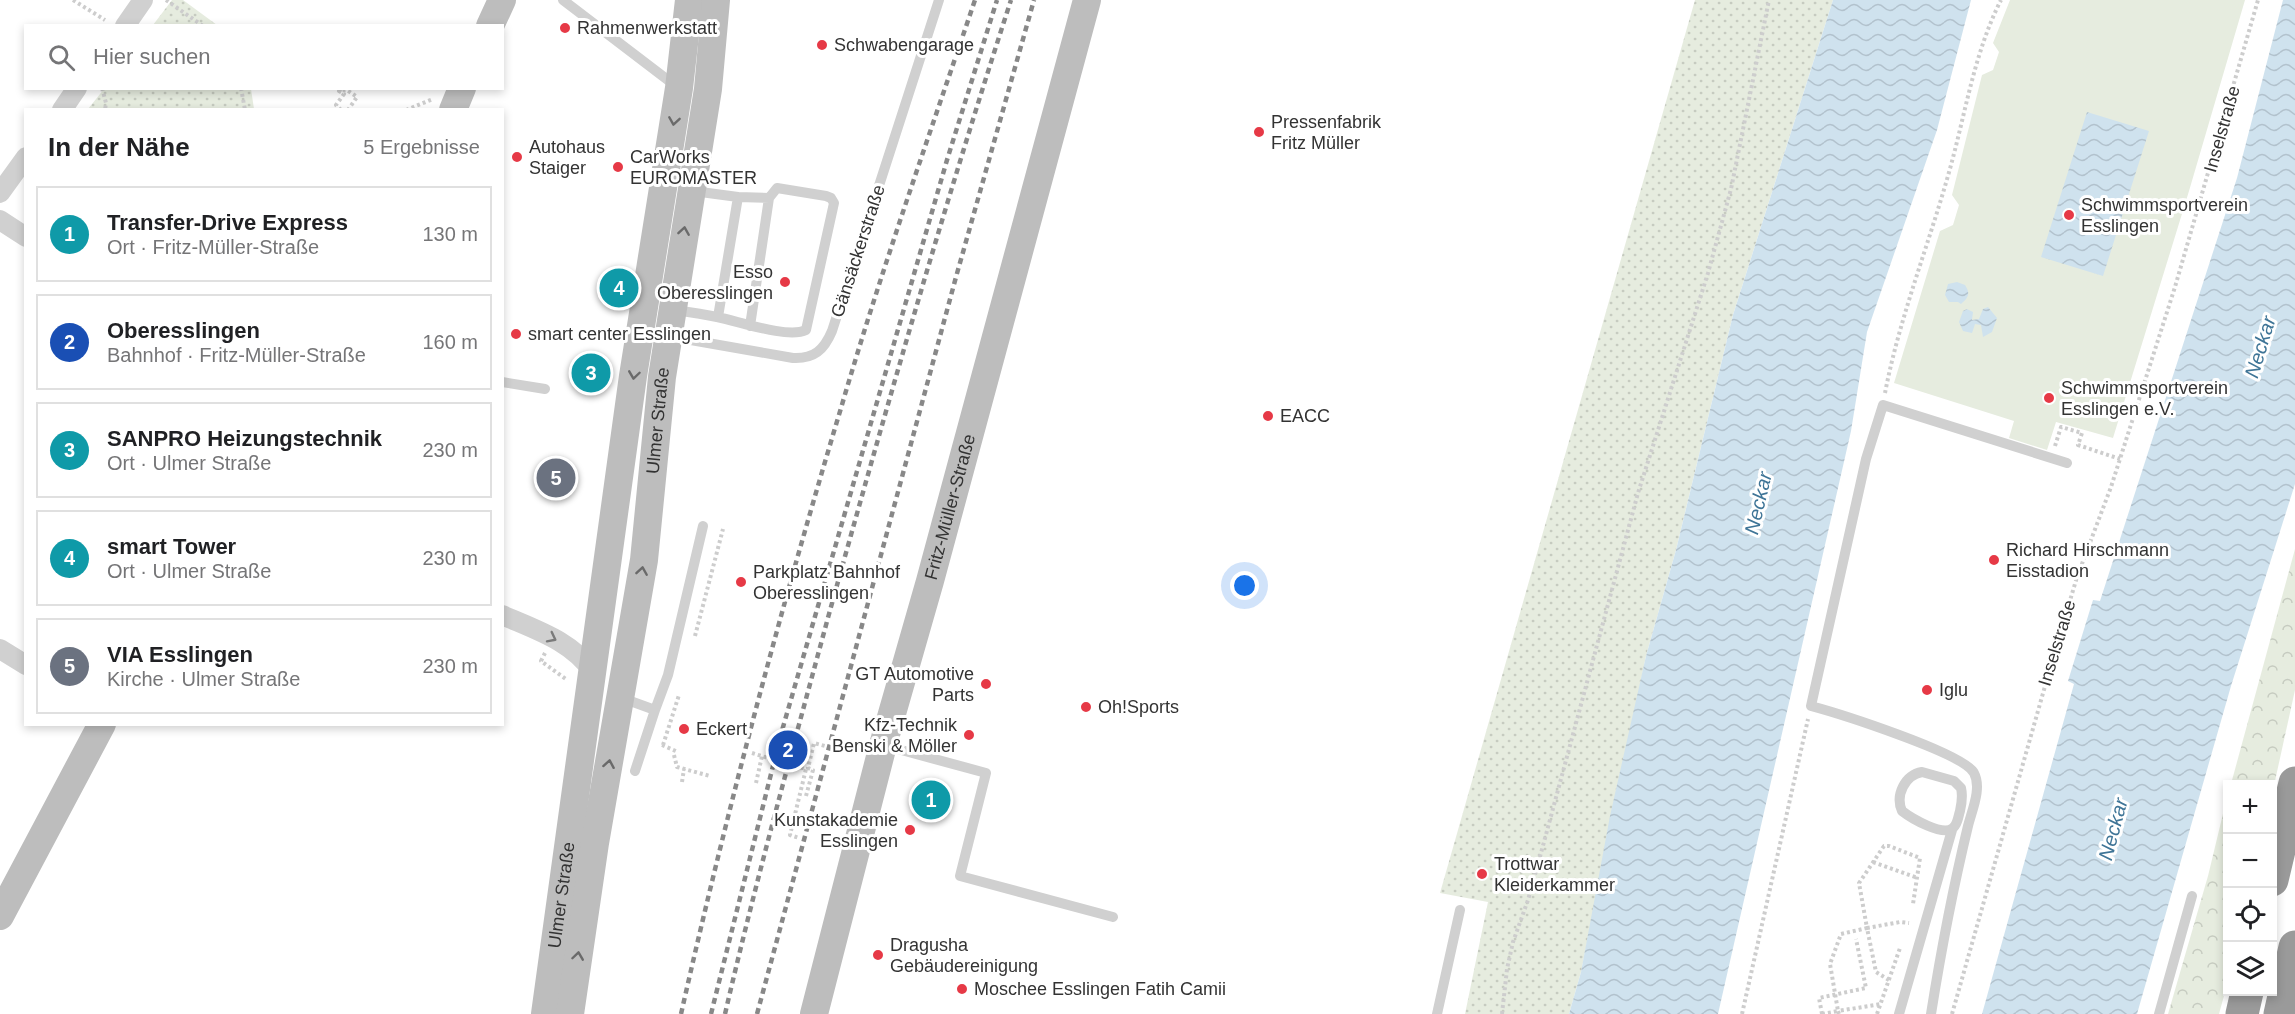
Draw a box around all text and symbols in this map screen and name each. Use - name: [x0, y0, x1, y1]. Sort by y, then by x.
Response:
- place label: Rahmenwerkstatt: [577, 18, 717, 38]
- marker: Rahmenwerkstatt: [558, 21, 572, 35]
- search box: [24, 24, 504, 90]
- place label: Schwabengarage: [834, 35, 974, 55]
- marker: Schwabengarage: [815, 38, 829, 52]
- icon: search: [45, 41, 78, 74]
- text: Hier suchen: [93, 44, 210, 69]
- street label: Inselstraße: [2200, 83, 2244, 175]
- place label: Pressenfabrik Fritz Müller: [1271, 112, 1382, 153]
- one-way arrow: [669, 116, 681, 125]
- marker: Pressenfabrik Fritz Müller: [1252, 125, 1266, 139]
- text: In der Nähe: [48, 132, 190, 162]
- text: 5 Ergebnisse: [363, 136, 480, 158]
- place label: Autohaus Staiger: [529, 137, 605, 178]
- place label: CarWorks EUROMASTER: [630, 147, 757, 188]
- marker: Autohaus Staiger: [510, 150, 524, 164]
- marker: CarWorks EUROMASTER: [611, 160, 625, 174]
- street label: Gänsäckerstraße: [827, 182, 889, 320]
- place label: Schwimmsportverein Esslingen: [2081, 195, 2248, 236]
- marker: Schwimmsportverein Esslingen: [2062, 208, 2076, 222]
- text: Transfer-Drive Express: [107, 210, 348, 235]
- text: 1: [64, 223, 75, 245]
- text: 130 m: [422, 223, 478, 245]
- one-way arrow: [677, 227, 689, 236]
- text: Ort · Fritz-Müller-Straße: [107, 236, 319, 258]
- place label: Esso Oberesslingen: [657, 262, 773, 303]
- pin: 4: [600, 266, 638, 310]
- marker: Esso Oberesslingen: [778, 275, 792, 289]
- water label: Neckar: [2240, 312, 2280, 381]
- text: Oberesslingen: [107, 318, 260, 343]
- place label: smart center Esslingen: [528, 324, 711, 344]
- marker: smart center Esslingen: [509, 327, 523, 341]
- text: 2: [64, 331, 75, 353]
- text: 160 m: [422, 331, 478, 353]
- text: Bahnhof · Fritz-Müller-Straße: [107, 344, 366, 366]
- pin: 3: [572, 350, 610, 395]
- street label: Ulmer Straße: [643, 366, 673, 475]
- one-way arrow: [628, 371, 640, 380]
- place label: Schwimmsportverein Esslingen e.V.: [2061, 378, 2228, 419]
- marker: Schwimmsportverein Esslingen e.V.: [2042, 391, 2056, 405]
- place label: EACC: [1280, 406, 1330, 426]
- marker: EACC: [1261, 409, 1275, 423]
- text: SANPRO Heizungstechnik: [107, 426, 382, 451]
- street label: Fritz-Müller-Straße: [921, 432, 979, 582]
- text: 3: [64, 439, 75, 461]
- text: 230 m: [422, 439, 478, 461]
- text: Ort · Ulmer Straße: [107, 452, 271, 474]
- pin: 5: [536, 456, 576, 500]
- water label: Neckar: [1740, 468, 1776, 536]
- text: smart Tower: [107, 534, 236, 559]
- place label: Richard Hirschmann Eisstadion: [2006, 540, 2169, 581]
- text: 4: [64, 547, 75, 569]
- text: 230 m: [422, 547, 478, 569]
- marker: Richard Hirschmann Eisstadion: [1987, 553, 2001, 567]
- text: Ort · Ulmer Straße: [107, 560, 271, 582]
- place label: Parkplatz Bahnhof Oberesslingen: [753, 562, 901, 603]
- one-way arrow: [635, 567, 648, 577]
- your location: [1230, 571, 1259, 600]
- marker: Parkplatz Bahnhof Oberesslingen: [734, 575, 748, 589]
- street label: Inselstraße: [2034, 597, 2080, 689]
- one-way arrow: [546, 631, 557, 642]
- text: VIA Esslingen: [107, 642, 253, 667]
- text: 5: [64, 655, 75, 677]
- text: 230 m: [422, 655, 478, 677]
- place label: GT Automotive Parts: [855, 664, 974, 705]
- text: Kirche · Ulmer Straße: [107, 668, 300, 690]
- marker: GT Automotive Parts: [979, 677, 993, 691]
- place label: Iglu: [1939, 680, 1968, 700]
- marker: Iglu: [1920, 683, 1934, 697]
- place label: Oh!Sports: [1098, 697, 1179, 717]
- marker: Oh!Sports: [1079, 700, 1093, 714]
- place label: Kfz-Technik Benski & Möller: [832, 715, 958, 756]
- place label: Eckert: [696, 719, 747, 739]
- marker: Eckert: [677, 722, 691, 736]
- pin: 2: [768, 728, 808, 772]
- marker: Kfz-Technik Benski & Möller: [962, 728, 976, 742]
- one-way arrow: [602, 759, 615, 769]
- pin: 1: [912, 778, 950, 822]
- map controls: [2223, 780, 2277, 996]
- button: +: [2223, 780, 2277, 834]
- water label: Neckar: [2094, 794, 2132, 862]
- place label: Kunstakademie Esslingen: [774, 810, 898, 851]
- marker: Kunstakademie Esslingen: [903, 823, 917, 837]
- button: −: [2223, 834, 2277, 888]
- street label: Ulmer Straße: [544, 841, 579, 950]
- place label: Trottwar Kleiderkammer: [1494, 854, 1615, 895]
- marker: Trottwar Kleiderkammer: [1475, 867, 1489, 881]
- button: locate: [2223, 888, 2277, 942]
- place label: Dragusha Gebäudereinigung: [890, 935, 1038, 976]
- button: layers: [2223, 942, 2277, 996]
- marker: Dragusha Gebäudereinigung: [871, 948, 885, 962]
- one-way arrow: [571, 951, 583, 961]
- place label: Moschee Esslingen Fatih Camii: [974, 979, 1226, 999]
- marker: Moschee Esslingen Fatih Camii: [955, 982, 969, 996]

